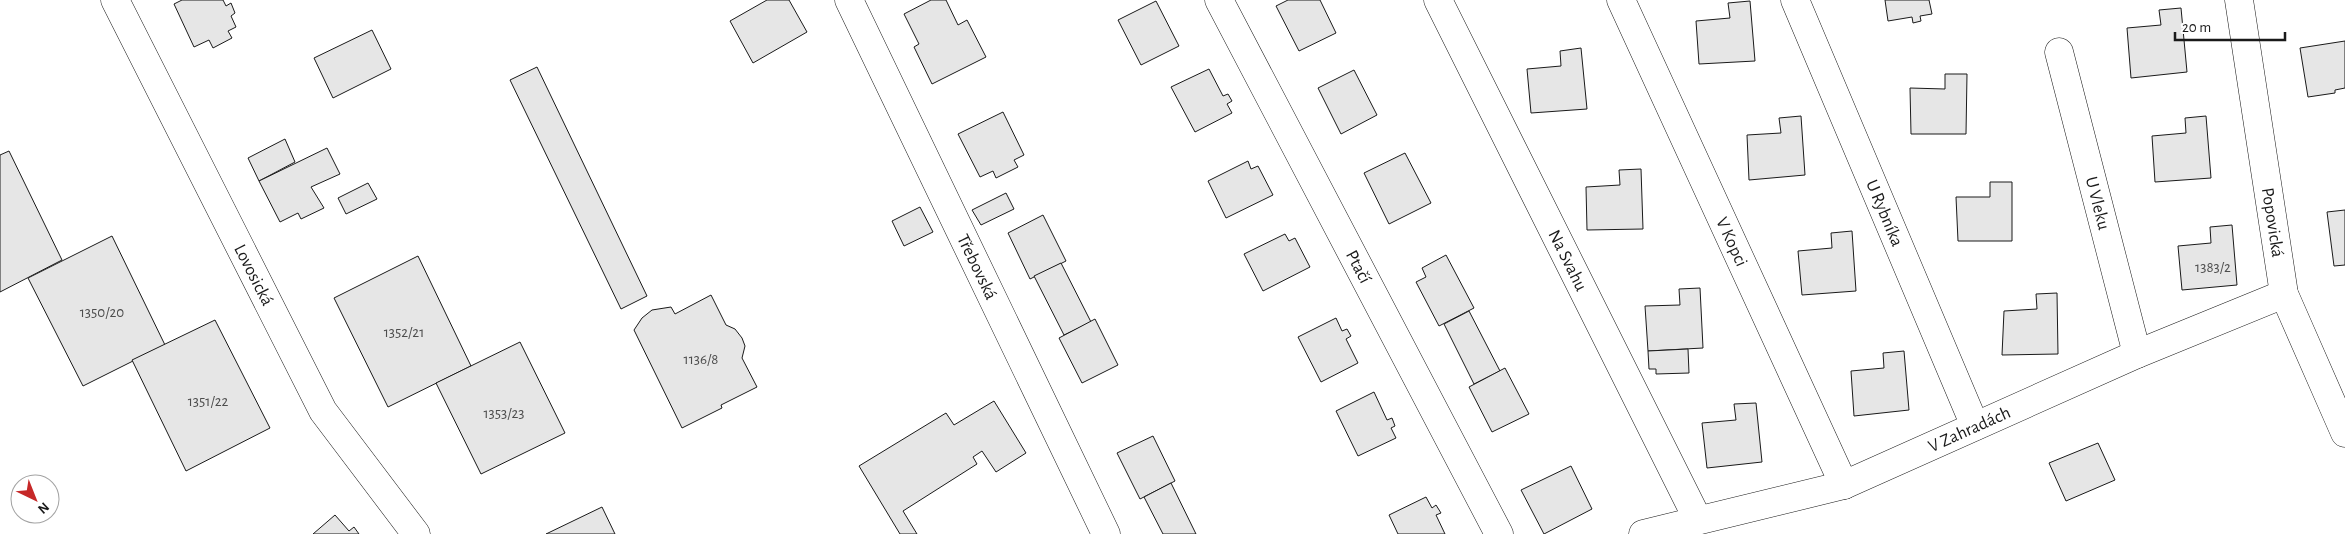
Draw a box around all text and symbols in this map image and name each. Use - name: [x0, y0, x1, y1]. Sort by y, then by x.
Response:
- scale bar: [2175, 10, 2285, 42]
- text: 20 m: [2182, 20, 2211, 35]
- street label: U Vleku: [2082, 175, 2113, 232]
- street label: U Rybníka: [1862, 177, 1906, 249]
- street label: Popovická: [2258, 186, 2286, 259]
- street label: V Kopci: [1712, 215, 1750, 269]
- street label: Na Svahu: [1545, 227, 1590, 294]
- street label: Třebovská: [953, 232, 1000, 303]
- street label: Lovosická: [230, 242, 276, 309]
- street label: Ptačí: [1342, 248, 1374, 287]
- house number: 1383/2: [2195, 260, 2231, 275]
- house number: 1350/20: [80, 305, 124, 320]
- house number: 1352/21: [384, 325, 424, 340]
- house number: 1136/8: [684, 352, 718, 367]
- house number: 1351/22: [188, 394, 229, 409]
- street label: V Zahradách: [1926, 404, 2013, 456]
- house number: 1353/23: [483, 406, 525, 421]
- north arrow: [10, 474, 60, 524]
- text: N: [35, 499, 52, 516]

